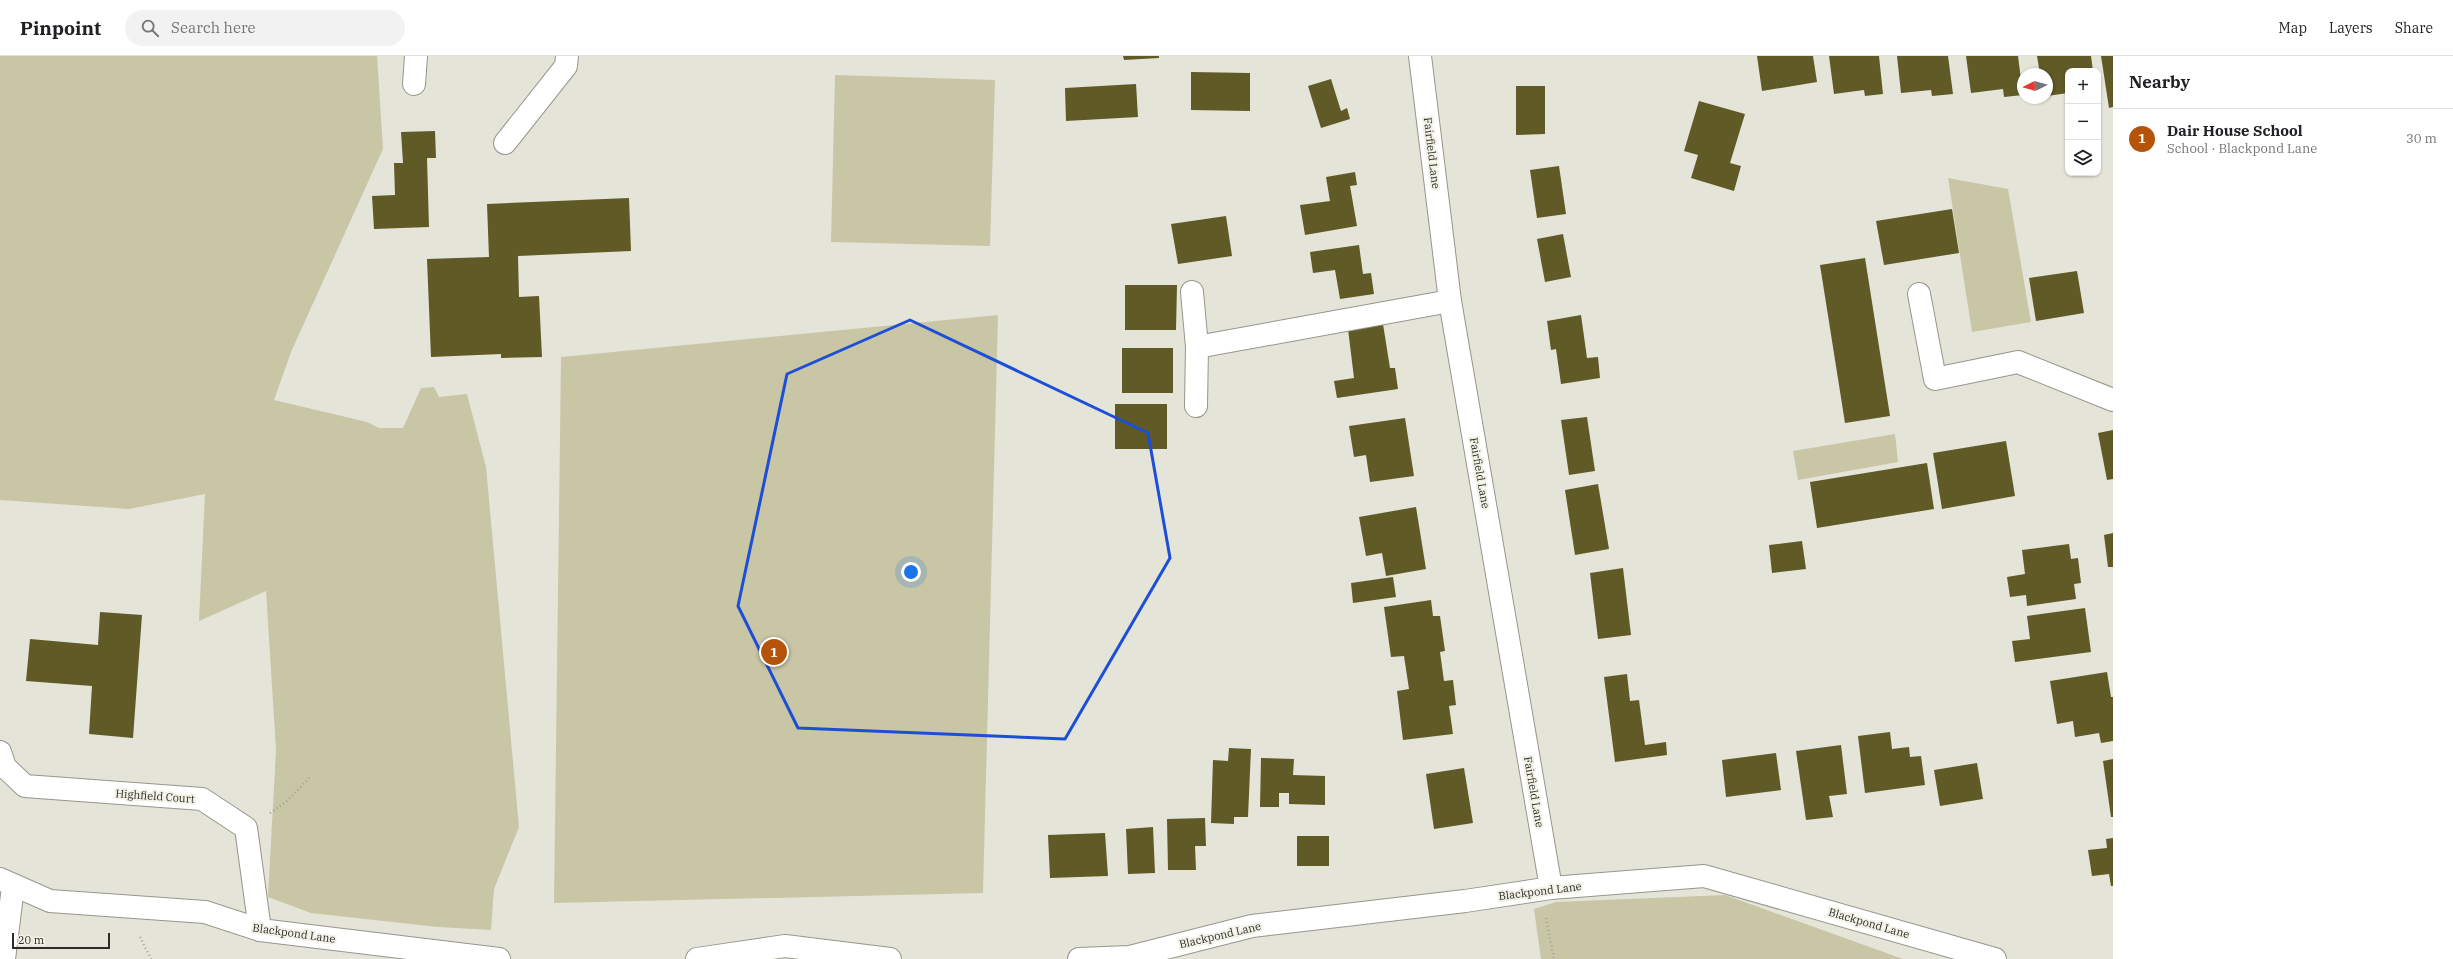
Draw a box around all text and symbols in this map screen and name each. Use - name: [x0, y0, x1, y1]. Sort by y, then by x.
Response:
- search box: [125, 10, 405, 46]
- text: Pinpoint: [20, 16, 101, 40]
- icon: search: [139, 17, 161, 39]
- text: Search here: [171, 18, 256, 37]
- text: Map: [2279, 19, 2307, 37]
- text: Layers: [2329, 19, 2373, 37]
- text: Share: [2395, 19, 2433, 37]
- north arrow: [2017, 68, 2053, 104]
- map controls: [2065, 68, 2101, 176]
- button: +: [2065, 68, 2101, 104]
- text: Nearby: [2129, 71, 2190, 93]
- button: −: [2065, 104, 2101, 140]
- street label: Fairfield Lane: [1421, 117, 1443, 190]
- text: Dair House School: [2167, 121, 2303, 140]
- text: 1: [2138, 130, 2146, 147]
- text: 30 m: [2406, 130, 2437, 147]
- button: layers: [2065, 140, 2101, 176]
- text: School · Blackpond Lane: [2167, 140, 2317, 157]
- street label: Fairfield Lane: [1467, 436, 1493, 510]
- your location: [901, 562, 921, 582]
- pin: 1: [761, 637, 787, 667]
- street label: Fairfield Lane: [1521, 755, 1547, 829]
- street label: Highfield Court: [115, 786, 195, 806]
- street label: Blackpond Lane: [1498, 879, 1582, 903]
- street label: Blackpond Lane: [1827, 905, 1911, 941]
- street label: Blackpond Lane: [1178, 919, 1262, 951]
- street label: Blackpond Lane: [252, 920, 336, 946]
- scale bar: [12, 931, 110, 950]
- text: 20 m: [18, 933, 44, 947]

